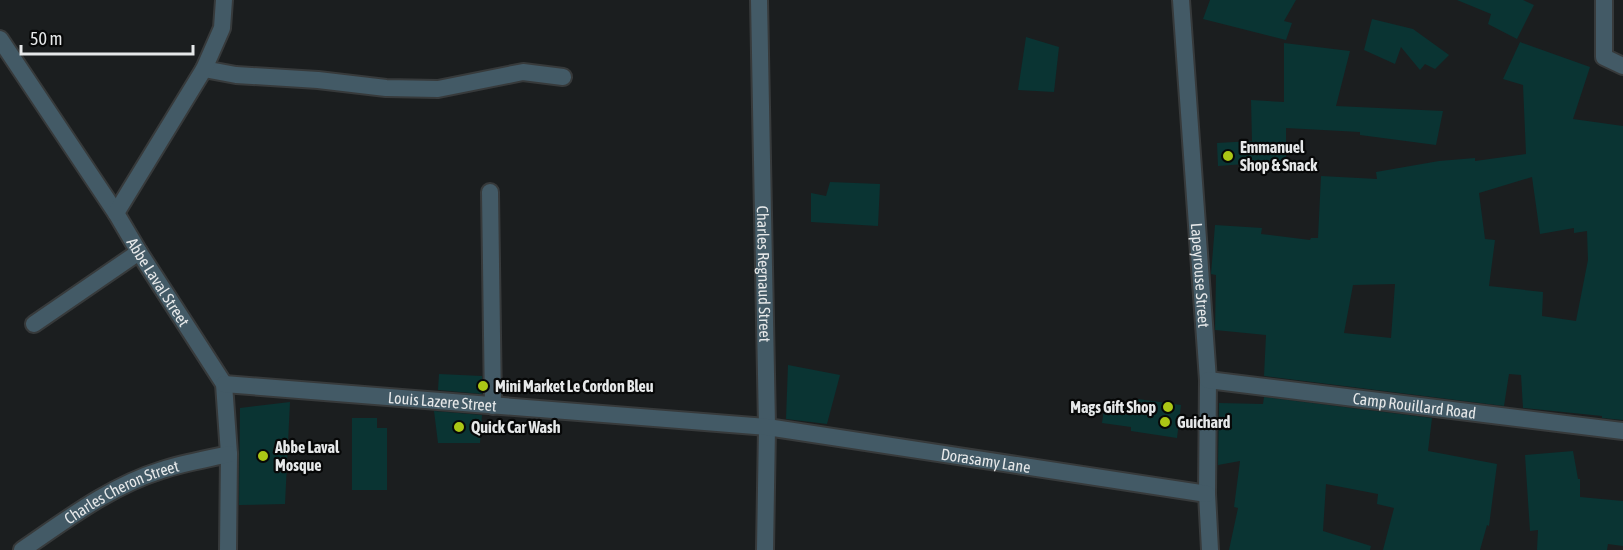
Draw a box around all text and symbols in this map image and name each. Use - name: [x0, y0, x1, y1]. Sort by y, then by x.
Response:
- scale bar: [21, 18, 194, 56]
- text: 50 m: [30, 28, 62, 49]
- place label: Emmanuel Shop & Snack: [1240, 138, 1318, 174]
- marker: Emmanuel Shop & Snack: [1221, 149, 1235, 163]
- street label: Charles Regnaud Street: [754, 206, 774, 343]
- street label: Lapeyrouse Street: [1188, 222, 1213, 329]
- street label: Abbe Laval Street: [124, 234, 194, 330]
- place label: Mini Market Le Cordon Bleu: [495, 377, 654, 395]
- marker: Mini Market Le Cordon Bleu: [476, 379, 490, 393]
- street label: Louis Lazere Street: [387, 388, 498, 415]
- street label: Camp Rouillard Road: [1352, 389, 1477, 422]
- place label: Mags Gift Shop: [1070, 398, 1156, 416]
- marker: Mags Gift Shop: [1161, 400, 1175, 414]
- place label: Guichard: [1177, 413, 1231, 431]
- marker: Guichard: [1158, 415, 1172, 429]
- place label: Quick Car Wash: [471, 418, 561, 436]
- marker: Quick Car Wash: [452, 420, 466, 434]
- place label: Abbe Laval Mosque: [274, 438, 340, 474]
- street label: Dorasamy Lane: [940, 445, 1032, 476]
- marker: Abbe Laval Mosque: [256, 449, 270, 463]
- street label: Charles Cheron Street: [61, 456, 181, 527]

